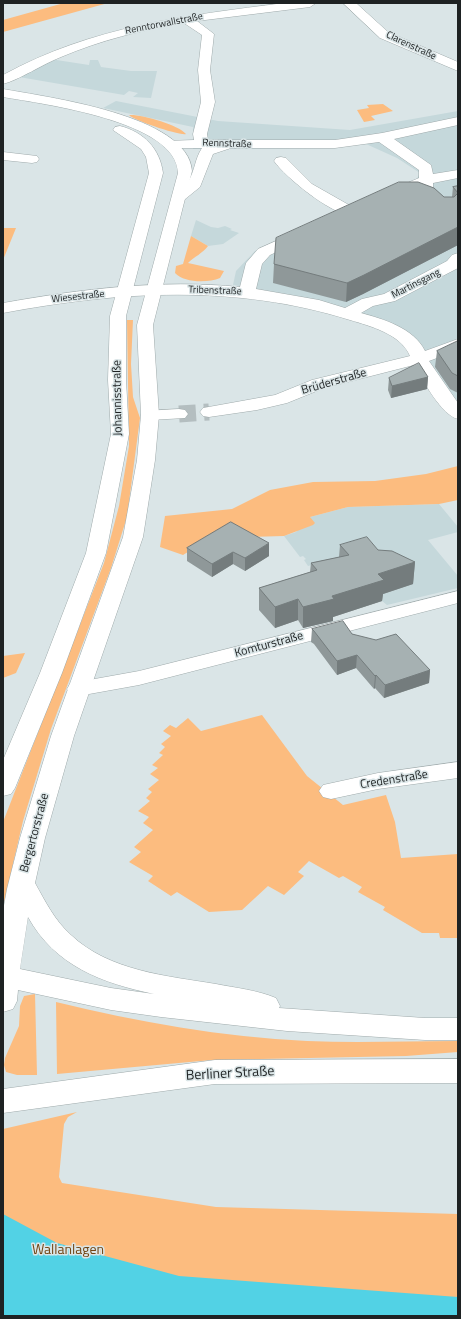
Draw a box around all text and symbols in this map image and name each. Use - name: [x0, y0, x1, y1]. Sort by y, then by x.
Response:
- street label: Renntorwallstraße: [124, 11, 204, 37]
- street label: Clarenstraße: [384, 29, 438, 63]
- street label: Rennstraße: [202, 137, 252, 151]
- street label: Martinsgang: [390, 267, 442, 301]
- street label: Tribenstraße: [188, 284, 242, 298]
- street label: Wiesestraße: [51, 288, 105, 306]
- street label: Johannisstraße: [110, 360, 126, 436]
- street label: Brüderstraße: [300, 366, 368, 398]
- street label: Komturstraße: [233, 629, 305, 661]
- street label: Credenstraße: [359, 768, 429, 792]
- street label: Bergertorstraße: [17, 792, 53, 874]
- street label: Berliner Straße: [185, 1063, 275, 1085]
- park label: Wallanlagen: [32, 1243, 104, 1259]

